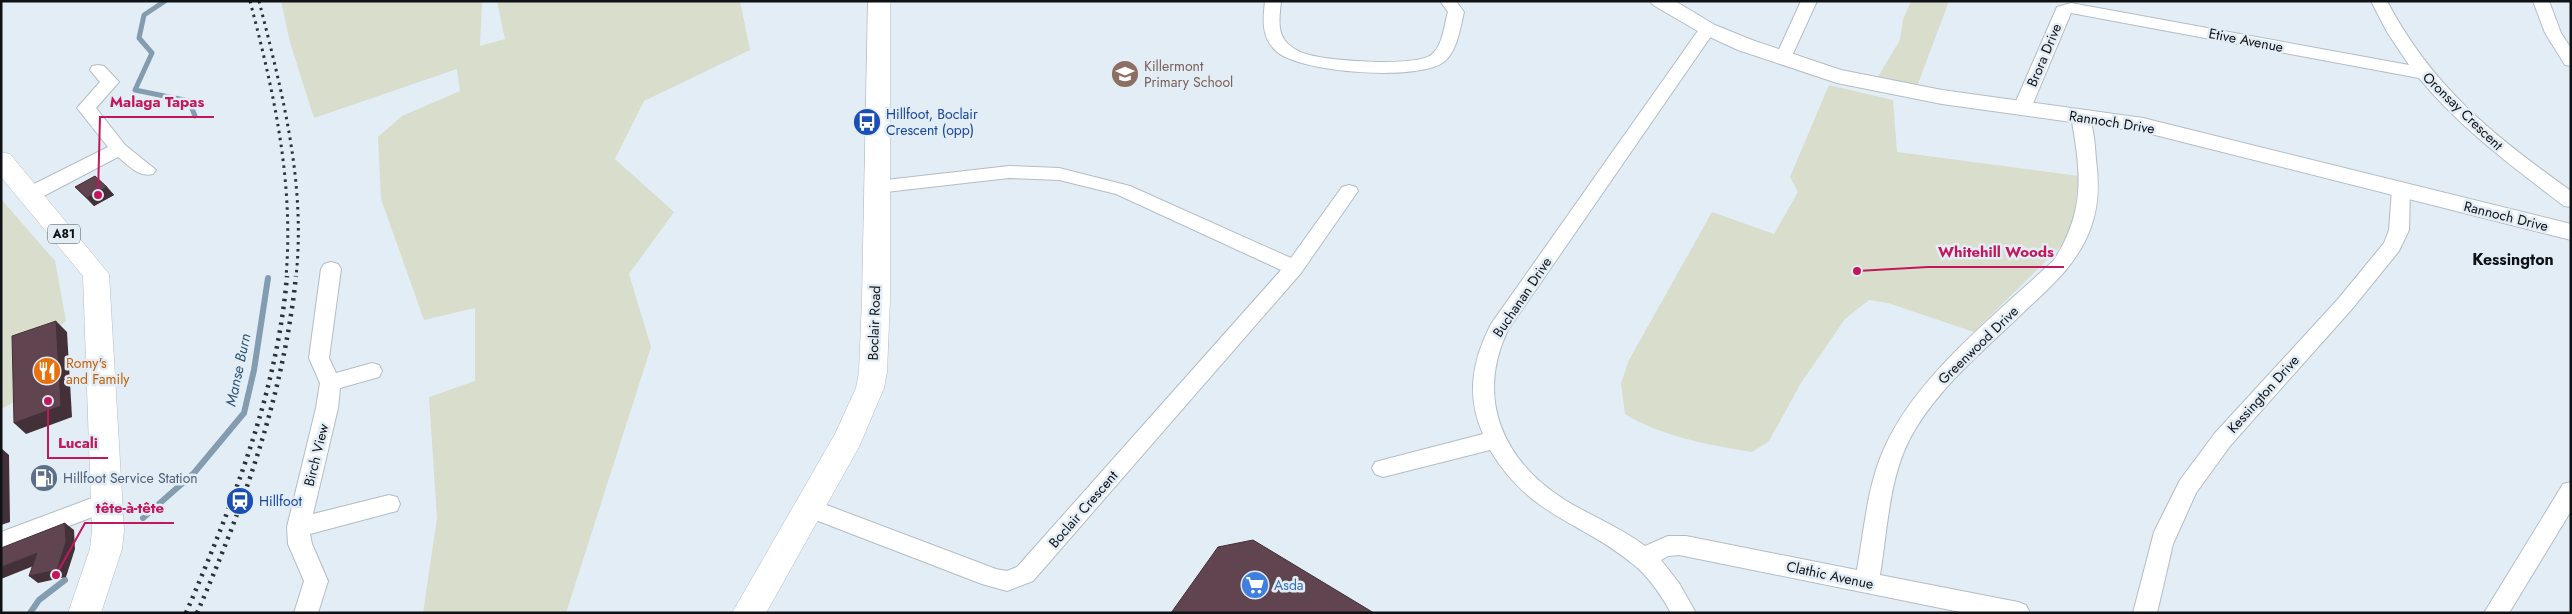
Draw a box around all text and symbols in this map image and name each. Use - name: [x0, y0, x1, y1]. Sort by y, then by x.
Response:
- street label: Brora Drive: [2022, 20, 2066, 90]
- street label: Etive Avenue: [2207, 23, 2285, 57]
- place label: Killermont Primary School: [1144, 56, 1233, 92]
- school or university icon: Killermont Primary School: [1110, 59, 1140, 89]
- street label: Oronsay Crescent: [2418, 67, 2508, 155]
- callout: Malaga Tapas: [100, 87, 214, 117]
- text: Malaga Tapas: [110, 91, 204, 113]
- place label: Hillfoot, Boclair Crescent (opp): [886, 104, 978, 140]
- street label: Rannoch Drive: [2068, 105, 2156, 139]
- bus stop icon: Hillfoot, Boclair Crescent (opp): [852, 107, 882, 137]
- street label: Rannoch Drive: [2462, 196, 2550, 236]
- road number: A81: [48, 224, 80, 243]
- callout: Whitehill Woods: [1928, 237, 2064, 267]
- text: Whitehill Woods: [1938, 241, 2054, 263]
- district label: Kessington: [2472, 248, 2554, 271]
- street label: Buchanan Drive: [1488, 253, 1556, 341]
- street label: Boclair Road: [863, 285, 885, 361]
- street label: Greenwood Drive: [1933, 301, 2023, 389]
- water label: Manse Burn: [220, 332, 256, 408]
- street label: Kessington Drive: [2223, 351, 2303, 437]
- place label: Romy's and Family: [66, 353, 130, 389]
- restaurant icon: Romy's and Family: [32, 356, 62, 386]
- street label: Birch View: [299, 421, 334, 488]
- callout: Lucali: [48, 428, 108, 458]
- text: Lucali: [58, 432, 98, 454]
- fuel station icon: Hillfoot Service Station: [29, 463, 59, 493]
- street label: Boclair Crescent: [1044, 466, 1123, 552]
- place label: Hillfoot Service Station: [63, 468, 198, 488]
- station icon: Hillfoot: [225, 486, 255, 516]
- place label: Hillfoot: [259, 491, 302, 511]
- callout: tête-à-tête: [85, 493, 174, 523]
- text: tête-à-tête: [96, 497, 165, 519]
- street label: Clathic Avenue: [1785, 556, 1875, 594]
- supermarket icon: Asda: [1240, 570, 1270, 600]
- place label: Asda: [1274, 575, 1304, 595]

